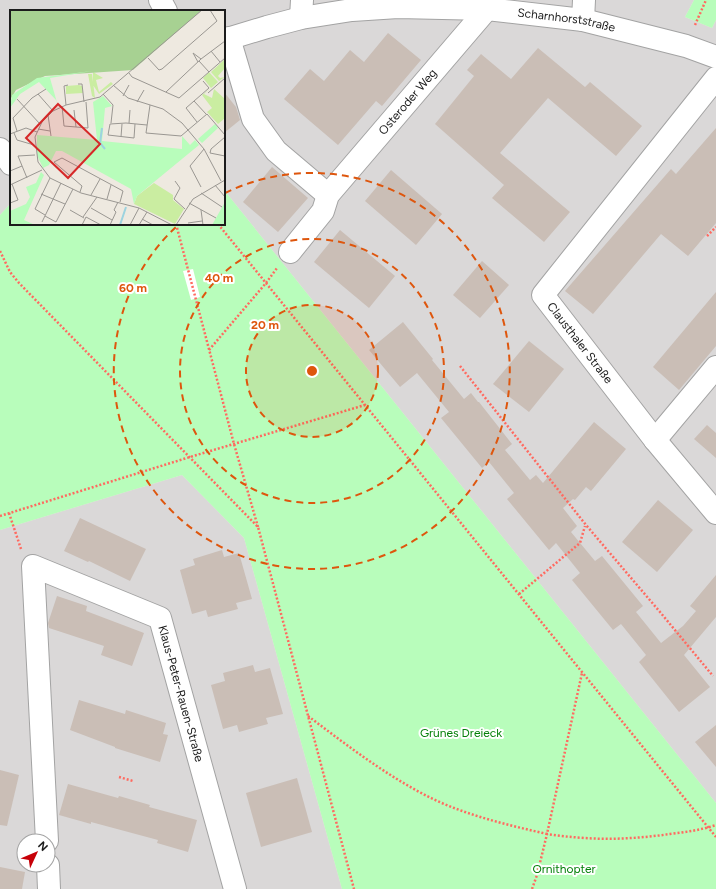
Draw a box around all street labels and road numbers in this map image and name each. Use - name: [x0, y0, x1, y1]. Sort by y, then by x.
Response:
- street label: Scharnhorststraße: [517, 6, 617, 35]
- street label: Osteroder Weg: [376, 66, 440, 138]
- street label: Clausthaler Straße: [544, 299, 616, 387]
- street label: Klaus-Peter-Rauen-Straße: [155, 624, 207, 764]

